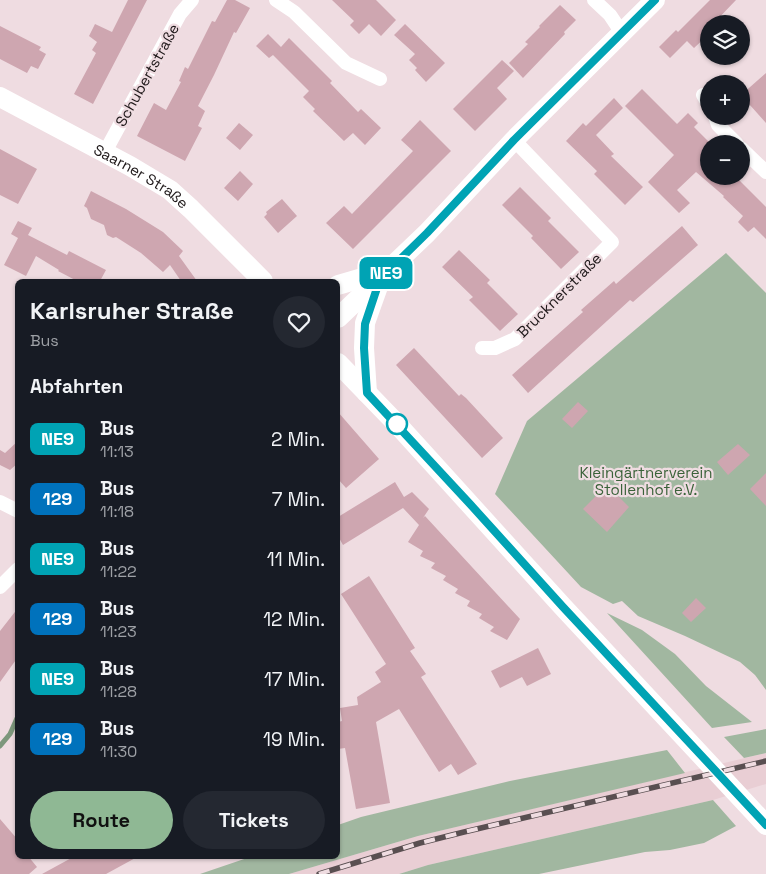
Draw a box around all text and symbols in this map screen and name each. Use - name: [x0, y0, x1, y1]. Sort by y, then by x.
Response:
- map controls: [700, 15, 750, 185]
- button: layers: [700, 15, 750, 65]
- street label: Schubertstraße: [111, 20, 183, 130]
- button: +: [700, 75, 750, 125]
- button: −: [700, 135, 750, 185]
- street label: Saarner Straße: [91, 139, 193, 212]
- street label: Brucknerstraße: [513, 248, 606, 341]
- line badge: NE9: [357, 257, 415, 289]
- text: NE9: [369, 261, 403, 284]
- text: Karlsruher Straße: [30, 295, 234, 326]
- button: heart: [273, 296, 325, 348]
- text: Bus: [30, 330, 59, 351]
- text: Abfahrten: [30, 374, 123, 399]
- unlabelled marker: [386, 413, 408, 435]
- text: Bus: [100, 416, 134, 441]
- text: NE9: [41, 427, 74, 450]
- text: 2 Min.: [271, 427, 325, 452]
- text: 11:13: [100, 441, 134, 462]
- park label: Kleingärtnerverein Stollenhof e.V.: [580, 463, 712, 499]
- text: Bus: [100, 476, 134, 501]
- text: 129: [43, 487, 72, 510]
- text: 7 Min.: [272, 487, 325, 512]
- text: 11:18: [100, 501, 134, 522]
- text: Bus: [100, 536, 134, 561]
- text: NE9: [41, 547, 74, 570]
- text: 11 Min.: [267, 547, 325, 572]
- text: 11:22: [100, 561, 137, 582]
- text: Bus: [100, 596, 134, 621]
- text: 129: [43, 607, 72, 630]
- text: 12 Min.: [263, 607, 325, 632]
- text: 11:23: [100, 621, 137, 642]
- text: Bus: [100, 656, 134, 681]
- text: NE9: [41, 667, 74, 690]
- text: 17 Min.: [264, 667, 325, 692]
- text: 11:28: [100, 681, 137, 702]
- text: Bus: [100, 716, 134, 741]
- text: 129: [43, 727, 72, 750]
- text: 19 Min.: [263, 727, 325, 752]
- text: 11:30: [100, 741, 137, 762]
- button: Route: [30, 791, 173, 849]
- button: Tickets: [183, 791, 325, 849]

